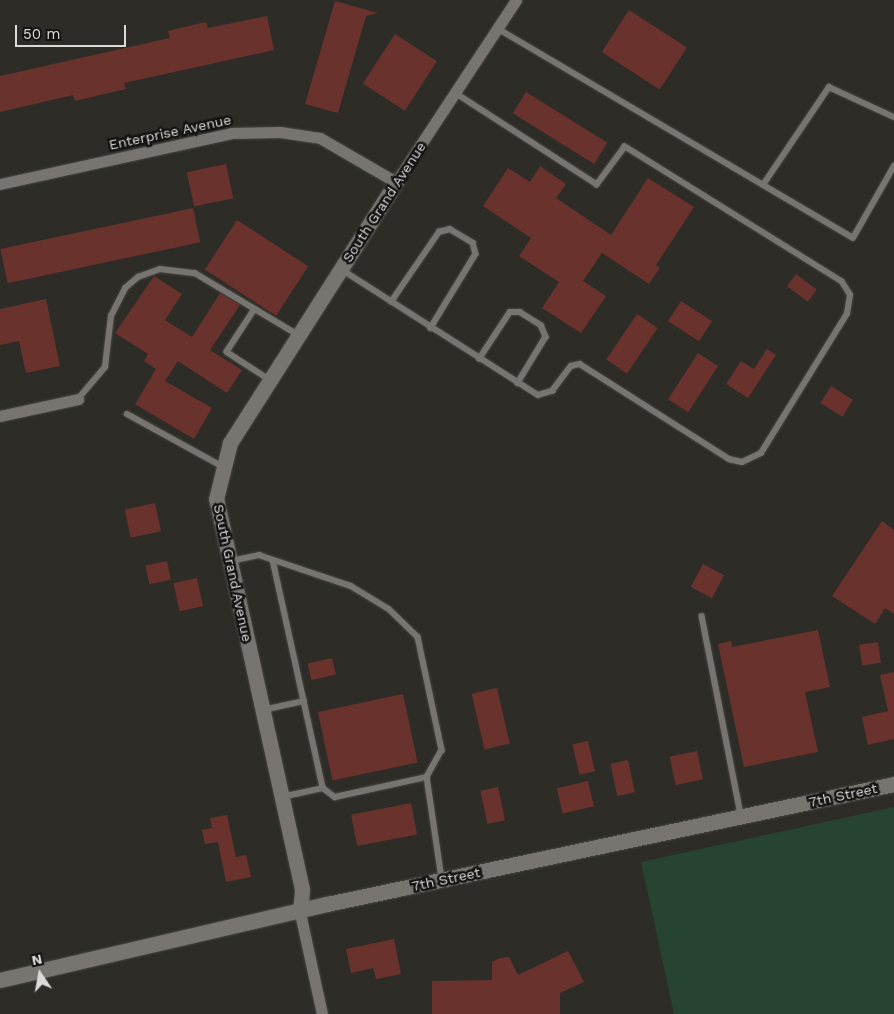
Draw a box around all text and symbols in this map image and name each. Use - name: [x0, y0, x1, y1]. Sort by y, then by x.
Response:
- scale bar: [18, 15, 129, 47]
- text: 50 m: [23, 25, 60, 43]
- street label: Enterprise Avenue: [107, 111, 233, 153]
- street label: South Grand Avenue: [339, 138, 429, 266]
- street label: South Grand Avenue: [210, 502, 256, 644]
- street label: 7th Street: [807, 780, 879, 810]
- street label: 7th Street: [410, 864, 482, 894]
- north arrow: [15, 949, 65, 999]
- text: N: [30, 950, 44, 968]

